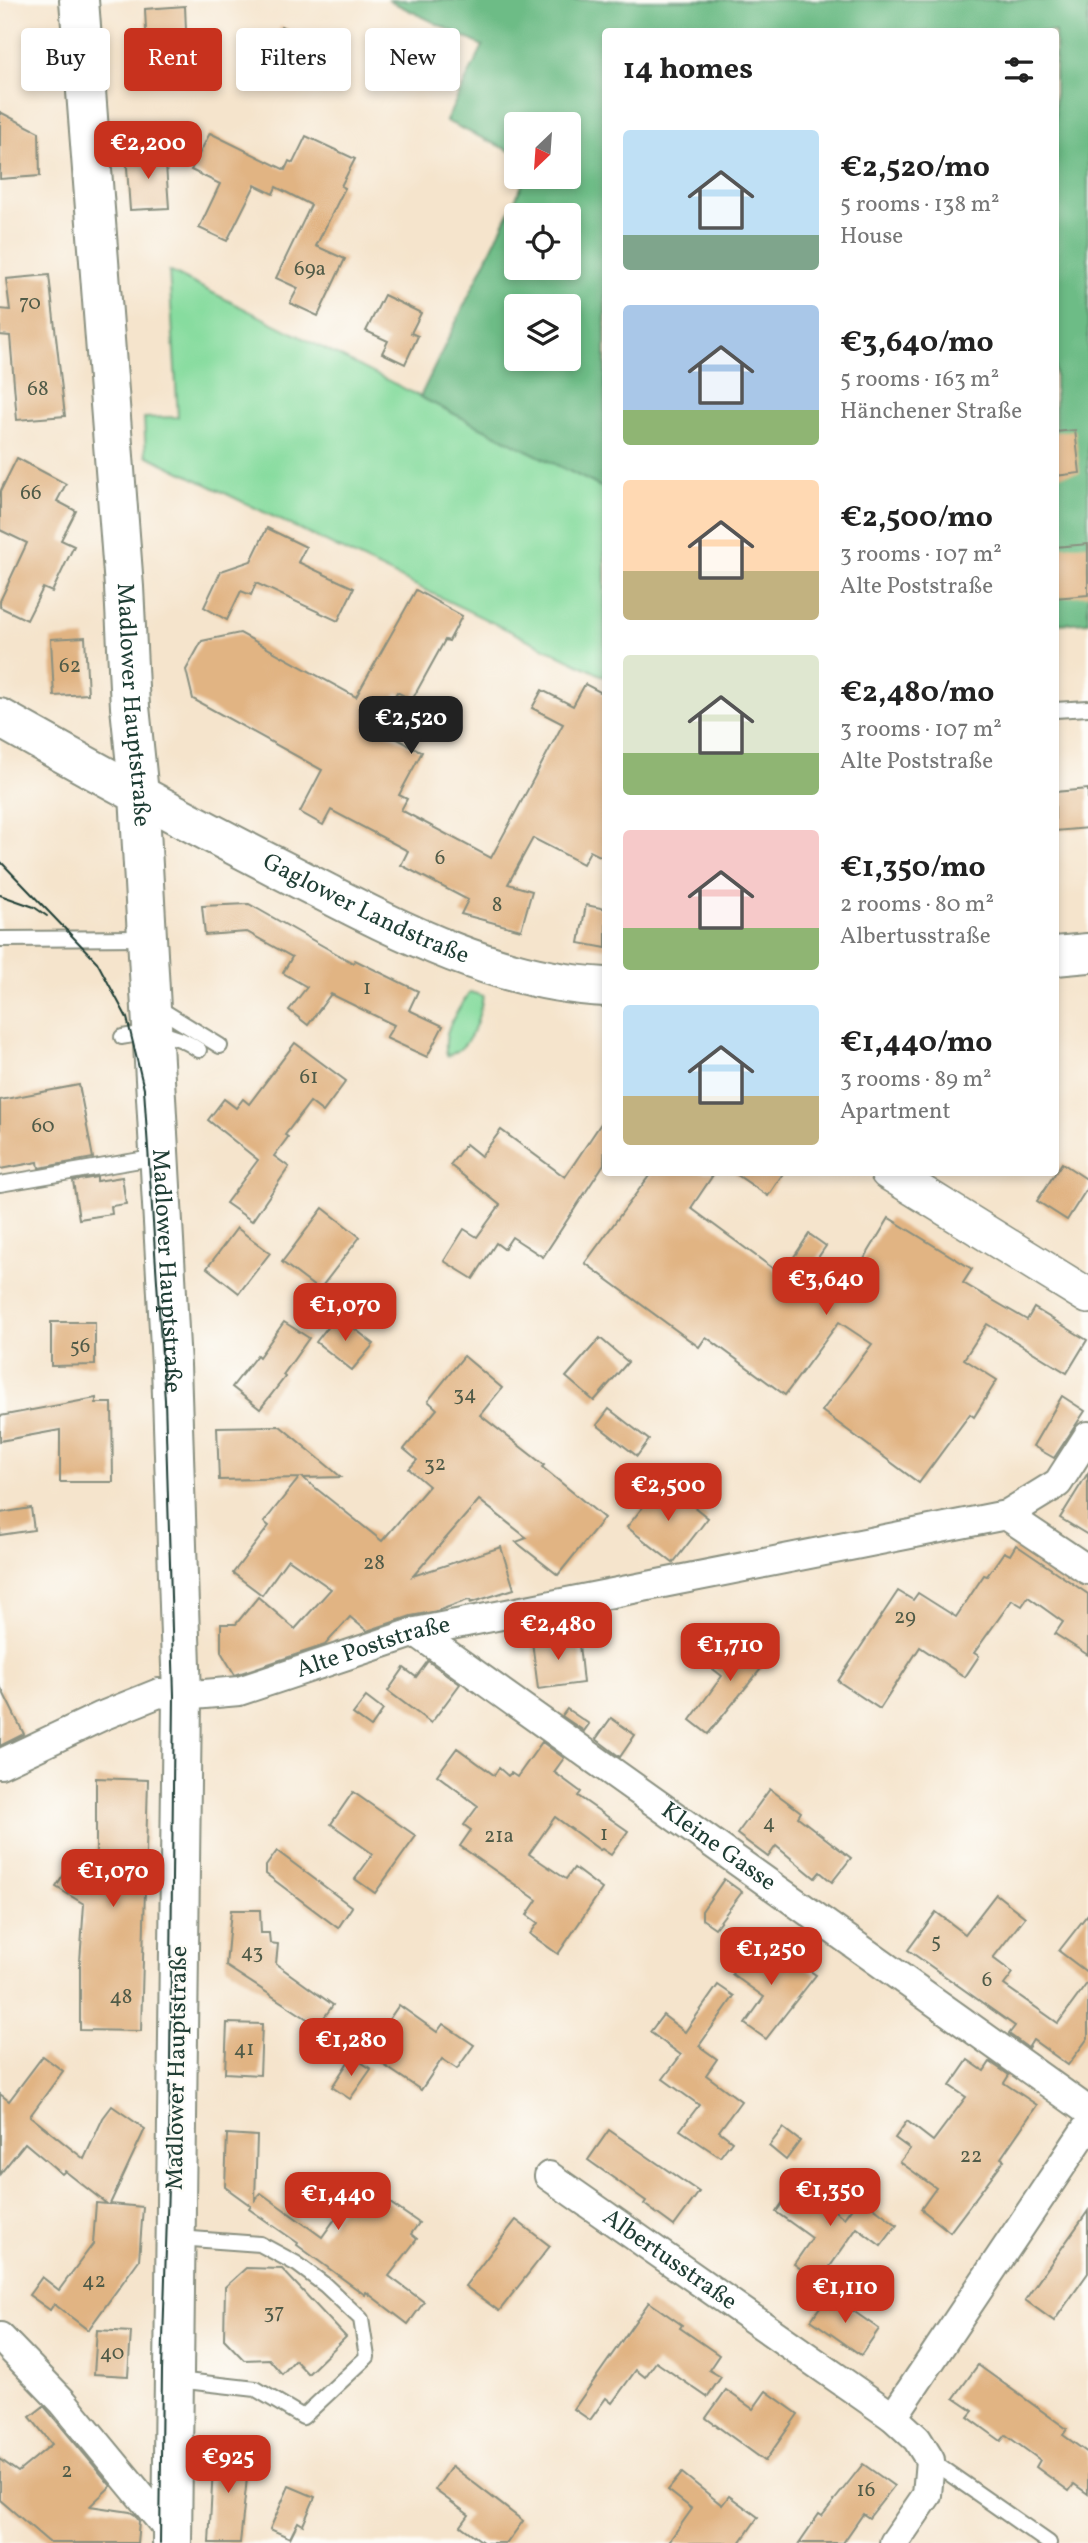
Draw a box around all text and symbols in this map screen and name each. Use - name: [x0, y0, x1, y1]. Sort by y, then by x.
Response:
- chip: Buy: [21, 28, 110, 91]
- chip: Rent: [124, 28, 222, 91]
- chip: Filters: [236, 28, 351, 91]
- chip: New: [365, 28, 460, 91]
- text: 14 homes: [623, 49, 753, 91]
- icon: filters: [1000, 51, 1038, 89]
- north arrow: [504, 112, 581, 189]
- map controls: [504, 112, 581, 371]
- pin: €2,200: [91, 122, 205, 181]
- text: €2,200: [110, 128, 186, 160]
- text: €2,520/mo: [840, 147, 990, 189]
- icon: home: [679, 158, 763, 242]
- text: 5 rooms · 138 m²: [840, 189, 1000, 221]
- button: locate: [504, 203, 581, 280]
- text: House: [840, 221, 903, 253]
- house number: 69a: [294, 255, 326, 284]
- house number: 70: [19, 289, 41, 318]
- button: layers: [504, 294, 581, 371]
- text: €3,640/mo: [840, 322, 994, 364]
- icon: home: [679, 333, 763, 417]
- text: 5 rooms · 163 m²: [840, 364, 999, 396]
- house number: 68: [27, 375, 49, 404]
- text: Hänchener Straße: [840, 396, 1022, 428]
- house number: 66: [20, 479, 42, 508]
- text: €2,500/mo: [840, 497, 993, 539]
- icon: home: [679, 508, 763, 592]
- text: 3 rooms · 107 m²: [840, 539, 1002, 571]
- text: Alte Poststraße: [840, 571, 993, 603]
- street label: Madlower Hauptstraße: [107, 582, 158, 828]
- house number: 62: [59, 652, 81, 681]
- text: €2,480/mo: [840, 672, 995, 714]
- icon: home: [679, 683, 763, 767]
- pin: €2,520: [354, 696, 468, 756]
- text: €2,520: [375, 703, 447, 735]
- text: 3 rooms · 107 m²: [840, 714, 1002, 746]
- text: Alte Poststraße: [840, 746, 993, 778]
- house number: 6: [435, 844, 445, 873]
- street label: Gaglower Landstraße: [256, 846, 474, 974]
- text: €1,350/mo: [840, 847, 986, 889]
- icon: home: [679, 858, 763, 942]
- text: 2 rooms · 80 m²: [840, 889, 994, 921]
- house number: 8: [492, 891, 502, 920]
- text: Albertusstraße: [840, 921, 991, 953]
- house number: 1: [363, 974, 371, 1003]
- text: €1,440/mo: [840, 1022, 993, 1064]
- icon: home: [679, 1033, 763, 1117]
- house number: 61: [300, 1063, 318, 1092]
- text: 3 rooms · 89 m²: [840, 1064, 992, 1096]
- text: Apartment: [840, 1096, 951, 1128]
- house number: 60: [31, 1112, 55, 1141]
- street label: Madlower Hauptstraße: [142, 1148, 189, 1394]
- pin: €3,640: [769, 1258, 883, 1317]
- text: €3,640: [788, 1264, 864, 1296]
- pin: €1,070: [288, 1284, 402, 1343]
- text: €1,070: [309, 1290, 381, 1322]
- house number: 56: [70, 1332, 90, 1361]
- house number: 34: [453, 1380, 477, 1409]
- house number: 32: [424, 1450, 446, 1479]
- pin: €2,500: [611, 1464, 725, 1523]
- text: €2,500: [631, 1470, 705, 1502]
- house number: 28: [363, 1549, 385, 1578]
- pin: €2,480: [501, 1602, 615, 1662]
- house number: 29: [894, 1603, 916, 1632]
- street label: Alte Poststraße: [292, 1609, 453, 1688]
- text: €2,480: [520, 1609, 596, 1641]
- pin: €1,710: [673, 1624, 787, 1683]
- text: €1,710: [697, 1630, 763, 1662]
- street label: Kleine Gasse: [654, 1795, 783, 1900]
- house number: 4: [763, 1809, 775, 1838]
- house number: 1: [600, 1820, 608, 1849]
- house number: 21a: [484, 1822, 514, 1851]
- pin: €1,070: [56, 1850, 170, 1909]
- text: €1,070: [77, 1856, 149, 1888]
- pin: €1,250: [714, 1927, 828, 1987]
- house number: 5: [931, 1927, 941, 1956]
- text: €1,250: [736, 1934, 806, 1966]
- house number: 43: [241, 1938, 263, 1967]
- street label: Madlower Hauptstraße: [159, 1946, 197, 2190]
- house number: 6: [982, 1966, 992, 1995]
- house number: 48: [110, 1983, 132, 2012]
- pin: €1,280: [294, 2018, 408, 2078]
- text: €1,280: [315, 2025, 387, 2057]
- house number: 41: [234, 2035, 254, 2064]
- house number: 22: [960, 2142, 982, 2171]
- pin: €1,350: [773, 2168, 887, 2228]
- pin: €1,440: [281, 2172, 395, 2232]
- text: €1,350: [795, 2175, 865, 2207]
- text: €1,440: [301, 2179, 375, 2211]
- street label: Albertusstraße: [595, 2201, 744, 2319]
- pin: €1,110: [788, 2266, 902, 2325]
- house number: 42: [82, 2267, 106, 2296]
- text: €1,110: [812, 2272, 878, 2304]
- house number: 37: [264, 2298, 284, 2327]
- house number: 40: [100, 2339, 124, 2368]
- pin: €925: [187, 2436, 269, 2495]
- text: €925: [202, 2442, 254, 2474]
- house number: 2: [61, 2457, 73, 2486]
- house number: 16: [857, 2476, 875, 2505]

